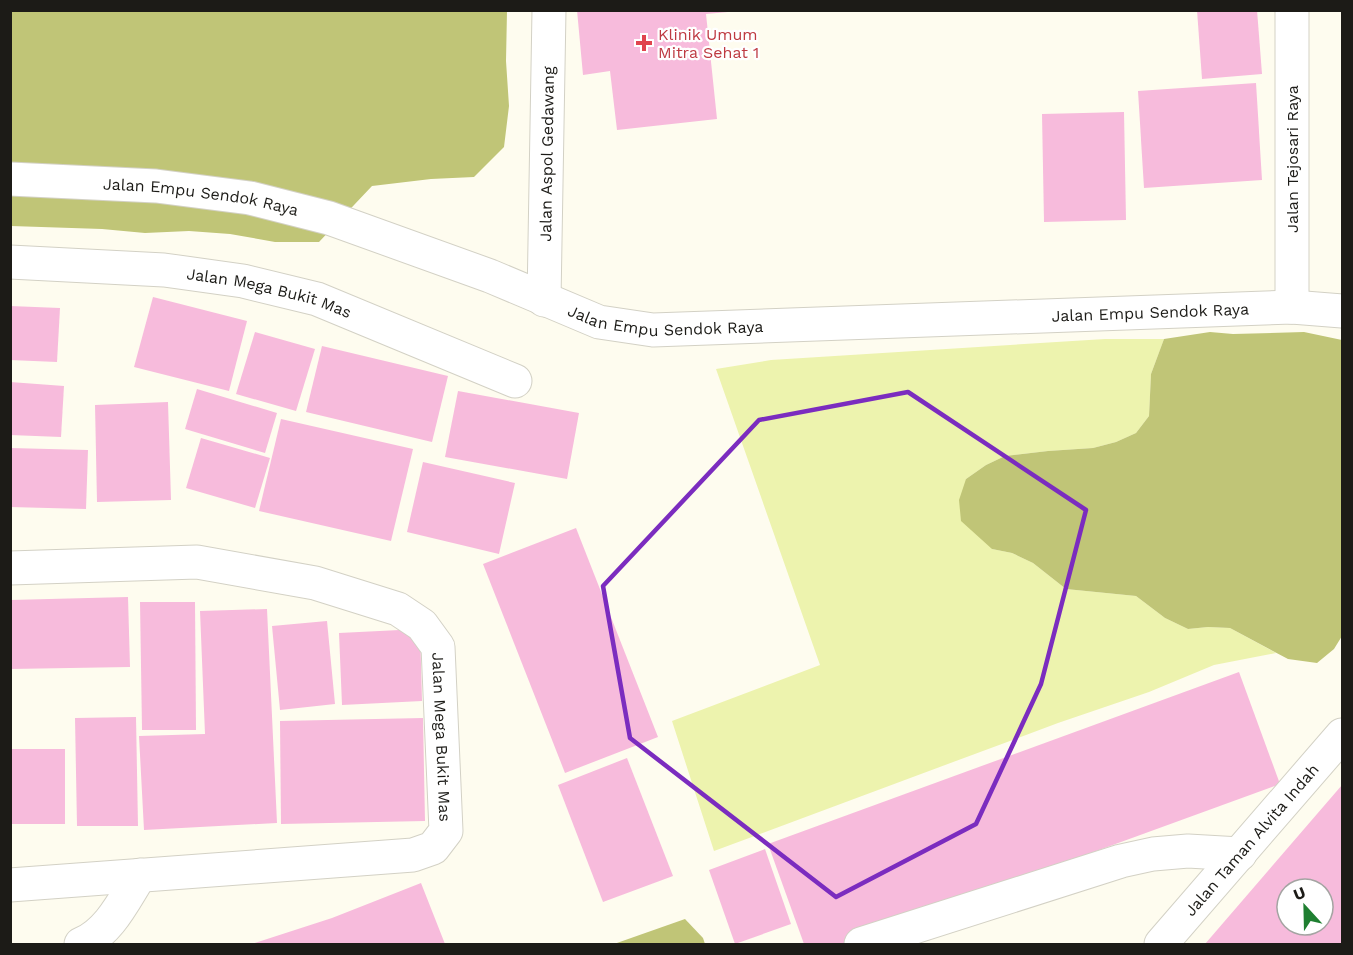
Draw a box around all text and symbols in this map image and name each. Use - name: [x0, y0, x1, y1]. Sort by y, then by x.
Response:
- place label: Klinik Umum Mitra Sehat 1: [658, 25, 759, 62]
- marker: Klinik Umum Mitra Sehat 1: [635, 34, 653, 52]
- street label: Jalan Aspol Gedawang: [536, 66, 558, 242]
- street label: Jalan Tejosari Raya: [1283, 85, 1302, 233]
- street label: Jalan Empu Sendok Raya: [103, 174, 301, 219]
- street label: Jalan Mega Bukit Mas: [185, 264, 355, 322]
- street label: Jalan Empu Sendok Raya: [1051, 299, 1249, 325]
- street label: Jalan Empu Sendok Raya: [565, 301, 764, 340]
- street label: Jalan Mega Bukit Mas: [429, 652, 455, 822]
- street label: Jalan Taman Alvita Indah: [1180, 760, 1322, 920]
- north arrow: [1275, 877, 1335, 937]
- text: U: [1291, 883, 1308, 904]

